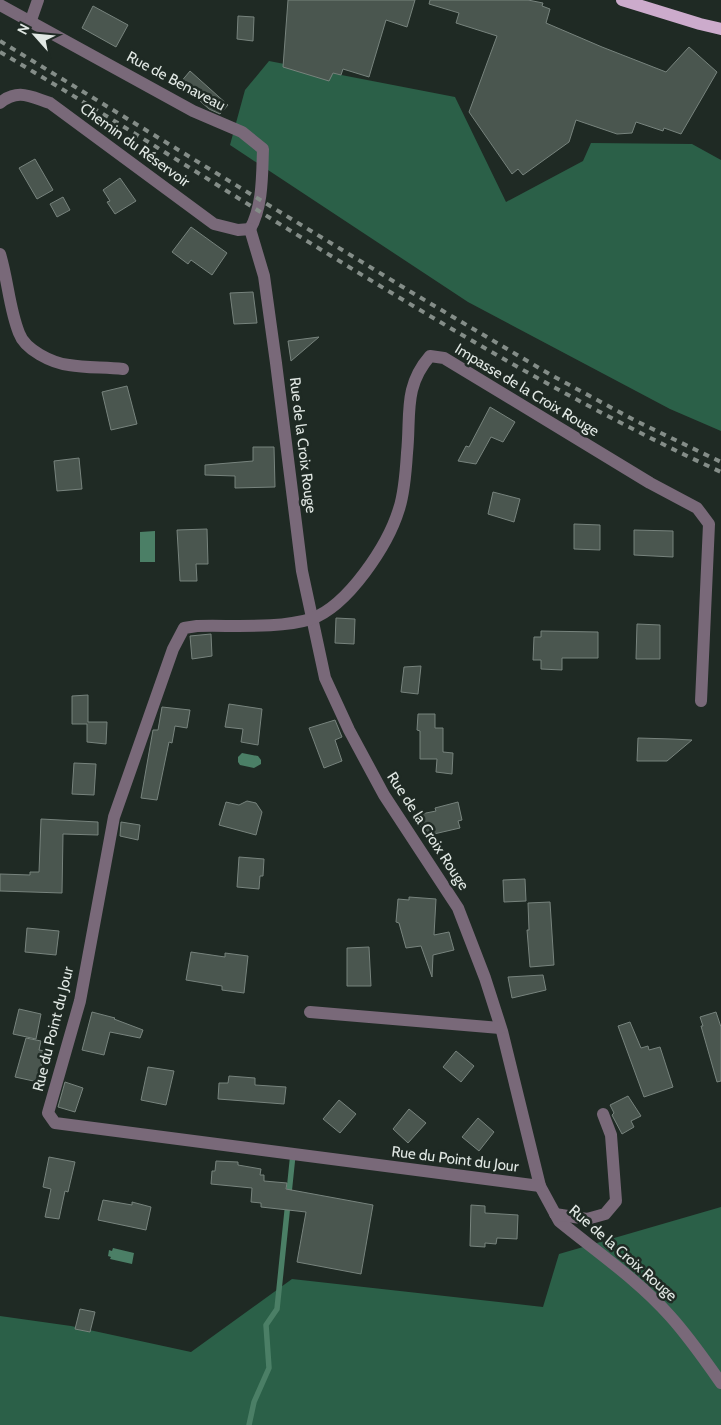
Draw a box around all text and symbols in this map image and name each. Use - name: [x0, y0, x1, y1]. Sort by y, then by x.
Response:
- north arrow: [10, 10, 60, 60]
- text: N: [13, 21, 34, 38]
- street label: Rue de Benaveau: [124, 47, 228, 115]
- street label: Chemin du Réservoir: [77, 99, 194, 191]
- street label: Impasse de la Croix Rouge: [452, 340, 603, 440]
- street label: Rue de la Croix Rouge: [286, 376, 320, 514]
- street label: Rue de la Croix Rouge: [383, 769, 473, 894]
- street label: Rue du Point du Jour: [29, 965, 77, 1093]
- street label: Rue du Point du Jour: [390, 1142, 520, 1176]
- street label: Rue de la Croix Rouge: [565, 1201, 681, 1305]

